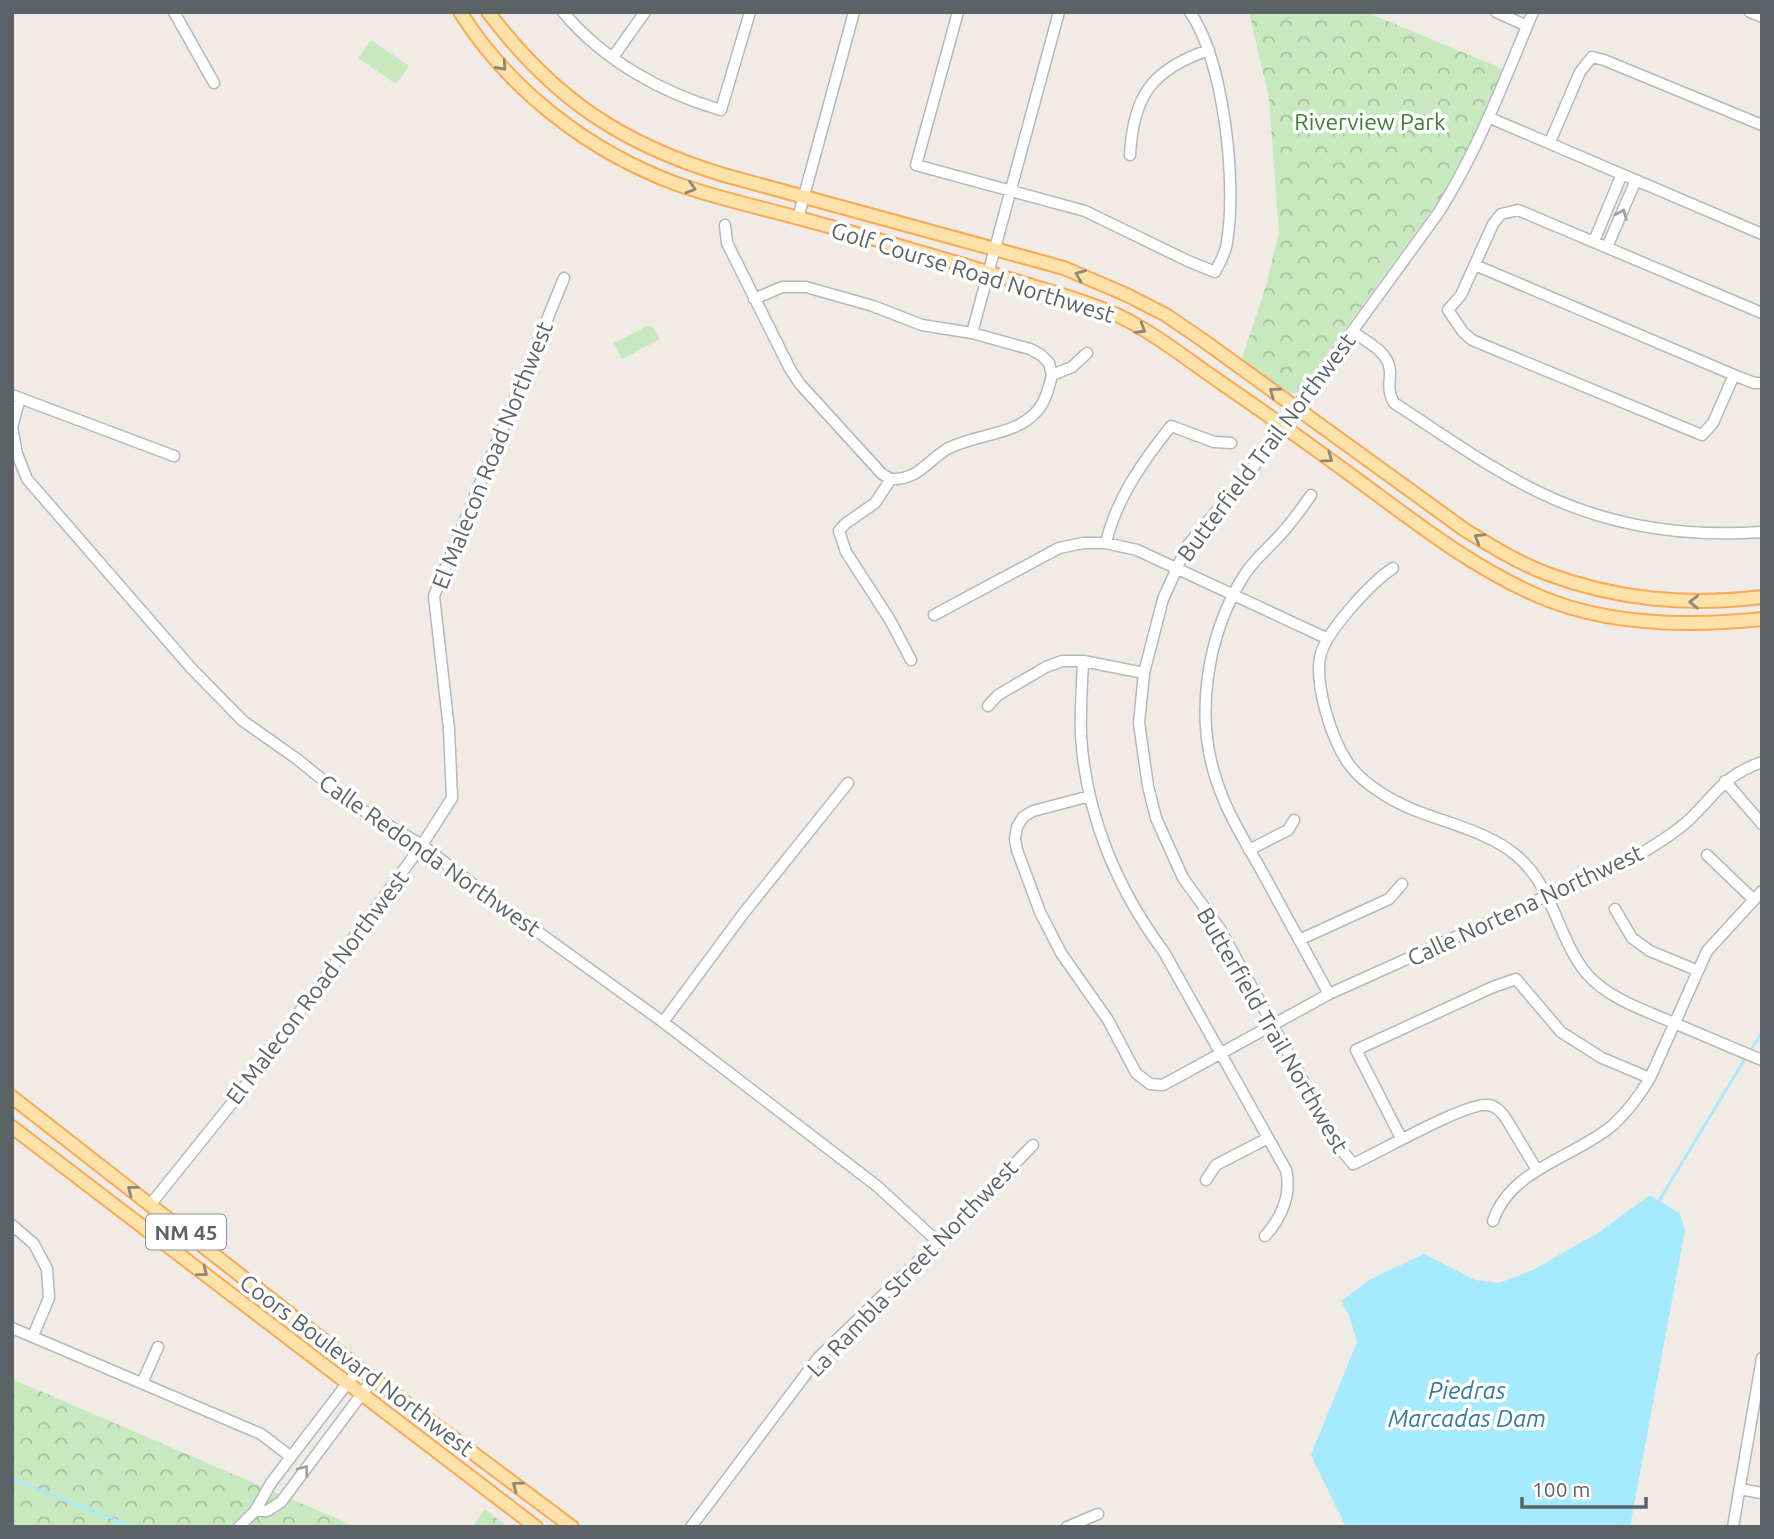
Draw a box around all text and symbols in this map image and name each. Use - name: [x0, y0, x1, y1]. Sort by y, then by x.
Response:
- one-way arrow: [494, 58, 506, 71]
- park label: Riverview Park: [1294, 109, 1446, 134]
- one-way arrow: [684, 180, 696, 195]
- one-way arrow: [1614, 208, 1628, 221]
- street label: Golf Course Road Northwest: [828, 217, 1118, 327]
- one-way arrow: [1074, 269, 1086, 283]
- street label: El Malecon Road Northwest: [427, 318, 557, 592]
- one-way arrow: [1133, 320, 1146, 333]
- street label: Butterfield Trail Northwest: [1172, 328, 1360, 566]
- one-way arrow: [1269, 387, 1282, 400]
- one-way arrow: [1320, 450, 1333, 462]
- one-way arrow: [1473, 534, 1486, 547]
- one-way arrow: [1688, 594, 1699, 609]
- street label: Calle Redonda Northwest: [315, 769, 545, 941]
- street label: Calle Nortena Northwest: [1403, 839, 1647, 971]
- street label: El Malecon Road Northwest: [221, 865, 413, 1109]
- street label: Butterfield Trail Northwest: [1193, 903, 1353, 1157]
- street label: La Rambla Street Northwest: [802, 1155, 1022, 1381]
- one-way arrow: [127, 1185, 139, 1198]
- road number: NM 45: [146, 1214, 226, 1250]
- one-way arrow: [195, 1264, 207, 1277]
- street label: Coors Boulevard Northwest: [235, 1269, 479, 1461]
- water label: Piedras Marcadas Dam: [1388, 1377, 1546, 1432]
- one-way arrow: [296, 1465, 309, 1478]
- scale bar: [1522, 1466, 1646, 1510]
- text: 100 m: [1532, 1477, 1590, 1501]
- one-way arrow: [512, 1482, 525, 1494]

